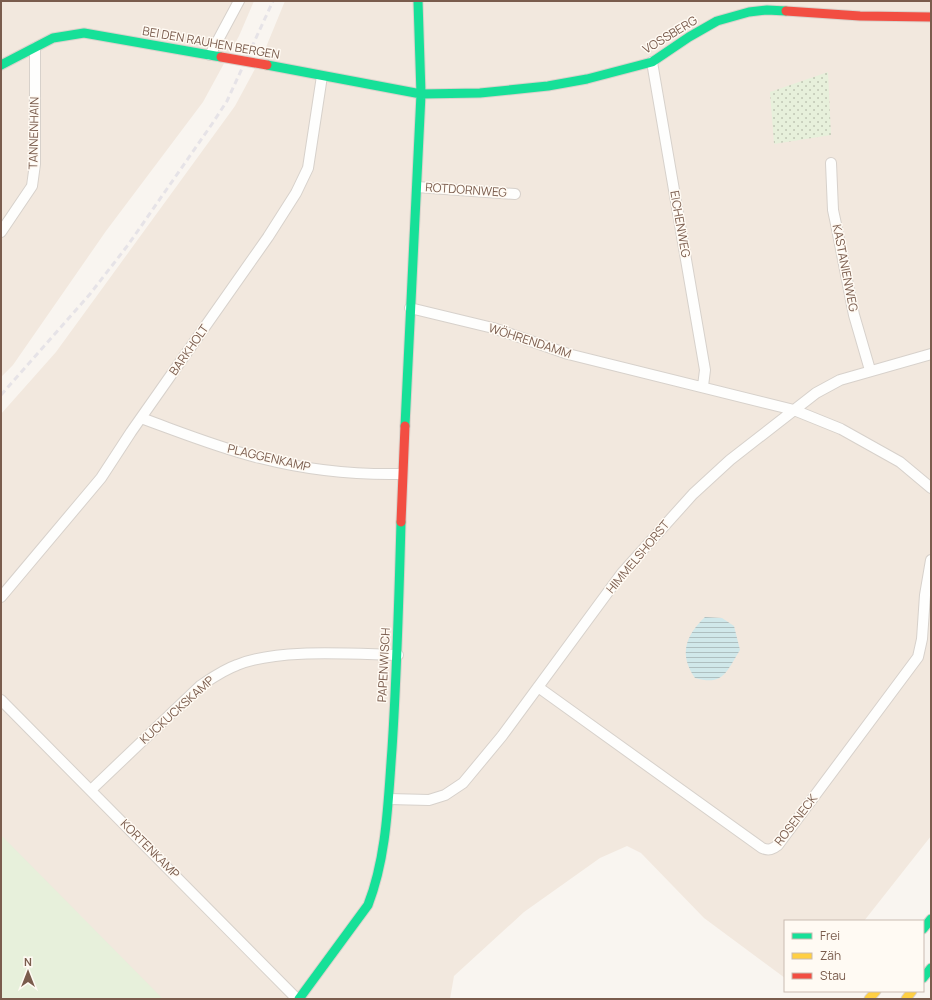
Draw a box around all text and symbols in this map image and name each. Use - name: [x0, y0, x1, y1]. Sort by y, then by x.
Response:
- street label: VOSSBERG: [639, 11, 701, 58]
- street label: BEI DEN RAUHEN BERGEN: [141, 22, 281, 63]
- street label: TANNENHAIN: [24, 96, 43, 170]
- street label: ROTDORNWEG: [425, 178, 508, 201]
- street label: EICHENWEG: [666, 189, 695, 259]
- street label: KASTANIENWEG: [829, 223, 862, 314]
- street label: WÖHRENDAMM: [487, 319, 574, 362]
- street label: BARKHOLT: [165, 320, 213, 379]
- street label: PLAGGENKAMP: [226, 440, 312, 475]
- street label: HIMMELSHORST: [602, 516, 674, 597]
- street label: PAPENWISCH: [373, 627, 394, 703]
- street label: KUCKUCKSKAMP: [136, 672, 217, 748]
- street label: ROSENECK: [770, 790, 822, 849]
- street label: KORTENKAMP: [117, 815, 184, 882]
- legend: [784, 920, 924, 992]
- text: Frei: [820, 927, 840, 944]
- text: Zäh: [820, 947, 841, 964]
- north arrow: [8, 952, 48, 992]
- text: N: [24, 954, 32, 969]
- text: Stau: [820, 967, 846, 984]

